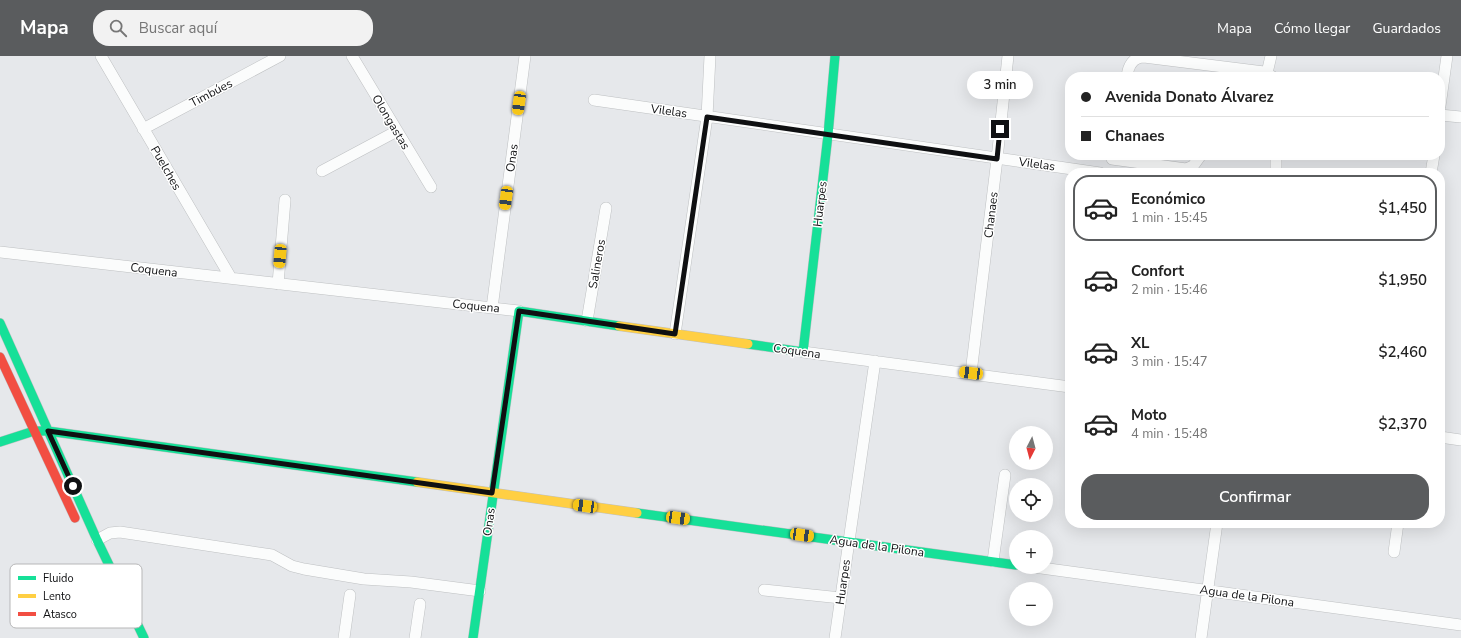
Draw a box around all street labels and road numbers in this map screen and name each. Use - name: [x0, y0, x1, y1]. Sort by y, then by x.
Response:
- street label: Timbúes: [187, 75, 235, 111]
- street label: Olongastas: [368, 91, 414, 153]
- street label: Vilelas: [649, 100, 688, 122]
- street label: Puelches: [147, 143, 185, 193]
- street label: Onas: [502, 143, 522, 173]
- street label: Vilelas: [1017, 153, 1056, 175]
- street label: Huarpes: [809, 180, 831, 228]
- street label: Chanaes: [980, 191, 1002, 239]
- street label: Salineros: [585, 238, 609, 290]
- street label: Coquena: [129, 259, 179, 281]
- street label: Coquena: [451, 296, 501, 316]
- street label: Coquena: [772, 340, 822, 362]
- street label: Onas: [479, 507, 499, 537]
- street label: Agua de la Pilona: [829, 531, 925, 561]
- street label: Huarpes: [832, 558, 854, 606]
- street label: Agua de la Pilona: [1199, 581, 1295, 611]

